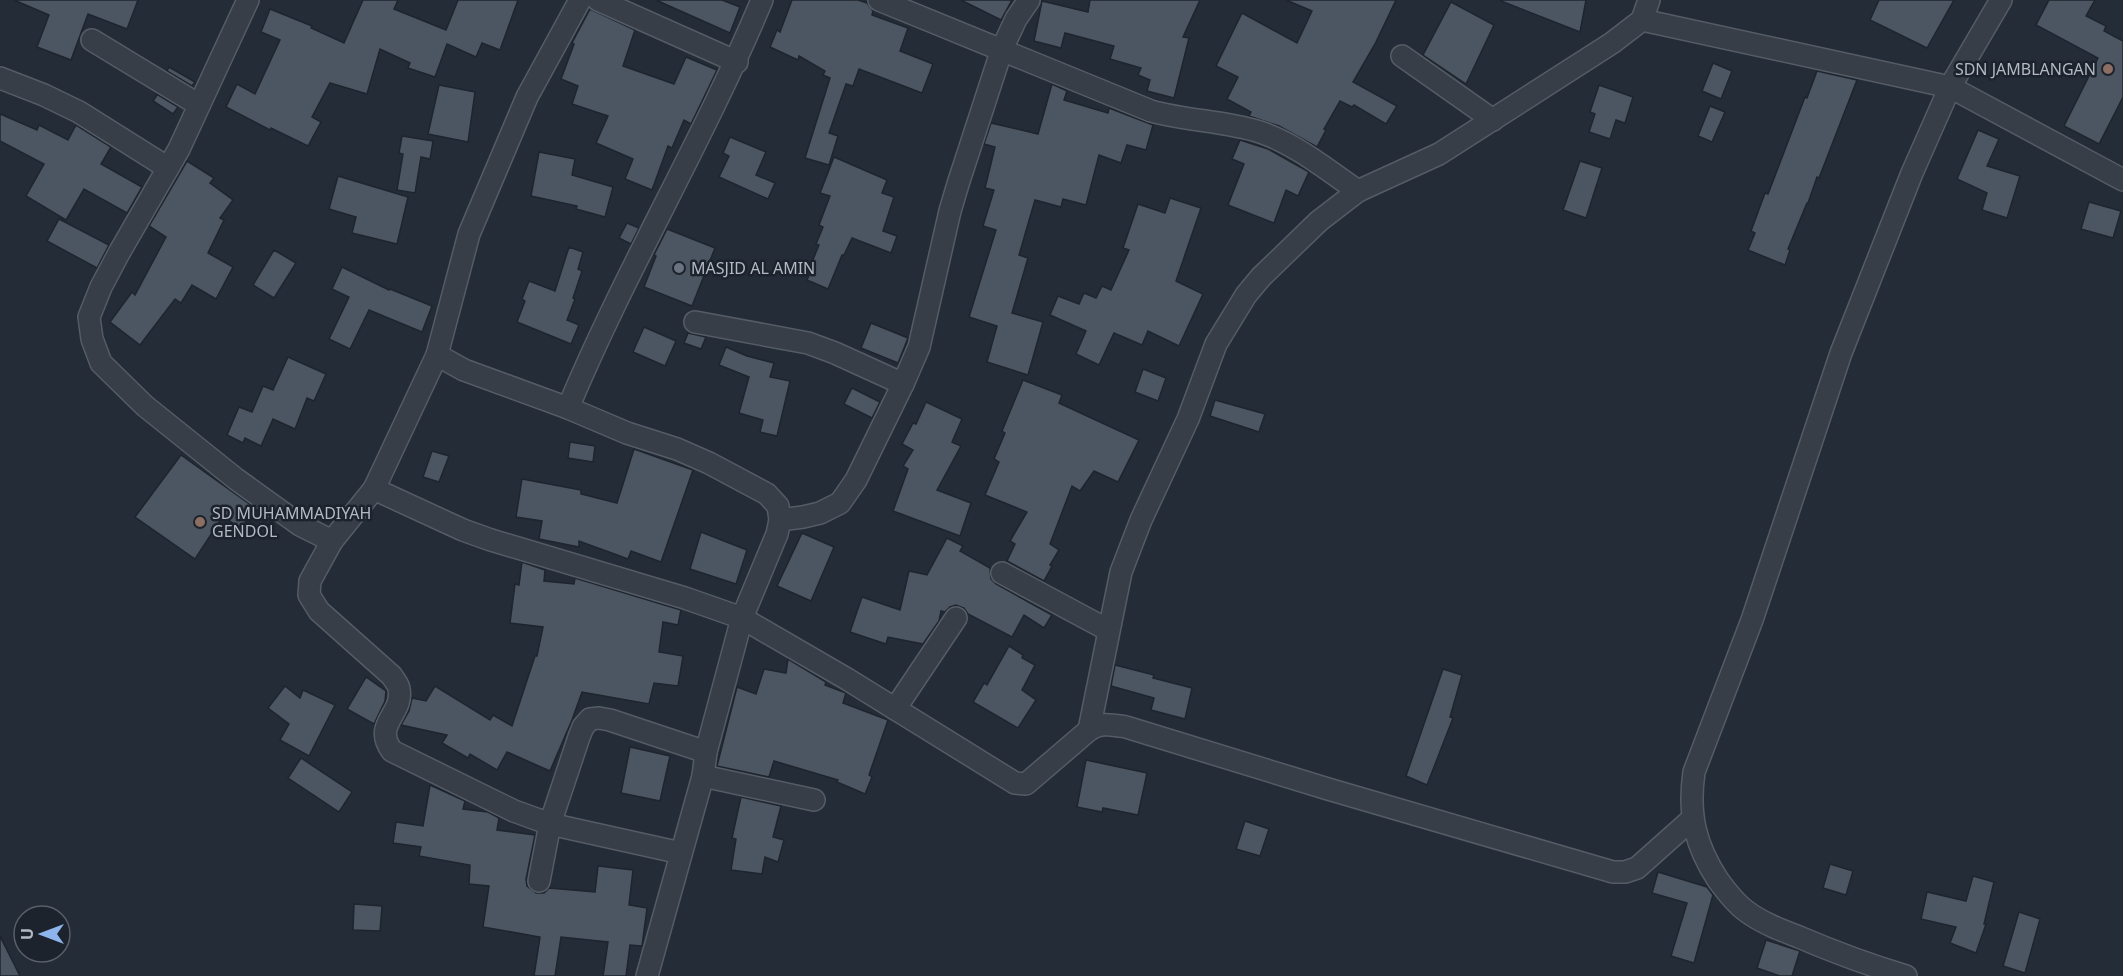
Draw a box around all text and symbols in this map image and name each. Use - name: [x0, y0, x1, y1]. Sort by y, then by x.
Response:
- place label: SDN JAMBLANGAN: [1955, 58, 2096, 80]
- marker: SDN JAMBLANGAN: [2101, 62, 2115, 76]
- place label: MASJID AL AMIN: [691, 257, 815, 279]
- marker: MASJID AL AMIN: [672, 261, 686, 275]
- place label: SD MUHAMMADIYAH GENDOL: [212, 502, 371, 542]
- marker: SD MUHAMMADIYAH GENDOL: [193, 515, 207, 529]
- north arrow: [12, 904, 72, 964]
- text: U: [16, 928, 38, 940]

